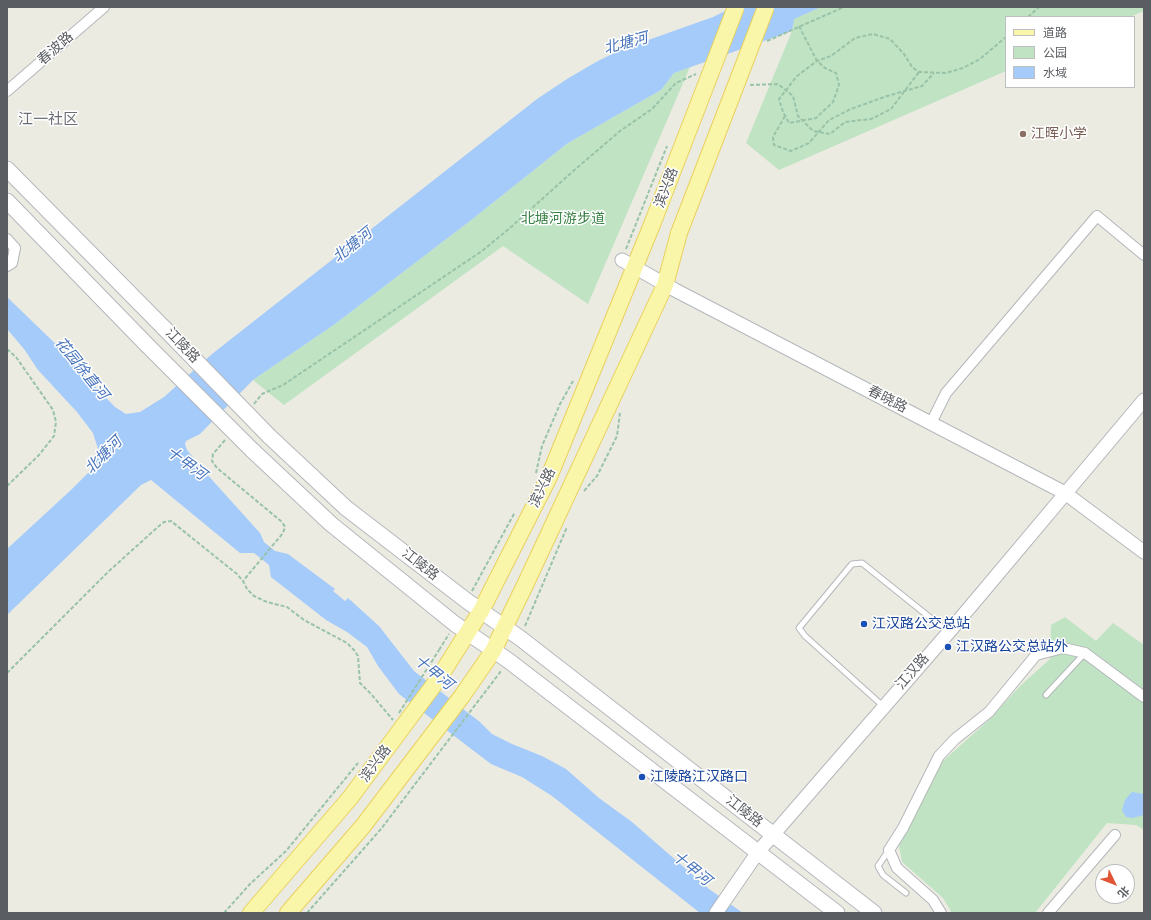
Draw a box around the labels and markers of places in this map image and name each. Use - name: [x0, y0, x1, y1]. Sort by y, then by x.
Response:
- place label: 江晖小学: [1031, 126, 1087, 142]
- marker: 江晖小学: [1018, 129, 1028, 139]
- place label: 江汉路公交总站: [872, 616, 970, 632]
- marker: 江汉路公交总站: [859, 619, 869, 629]
- place label: 江汉路公交总站外: [956, 639, 1068, 655]
- marker: 江汉路公交总站外: [943, 642, 953, 652]
- place label: 江陵路江汉路口: [650, 769, 748, 785]
- marker: 江陵路江汉路口: [637, 772, 647, 782]

